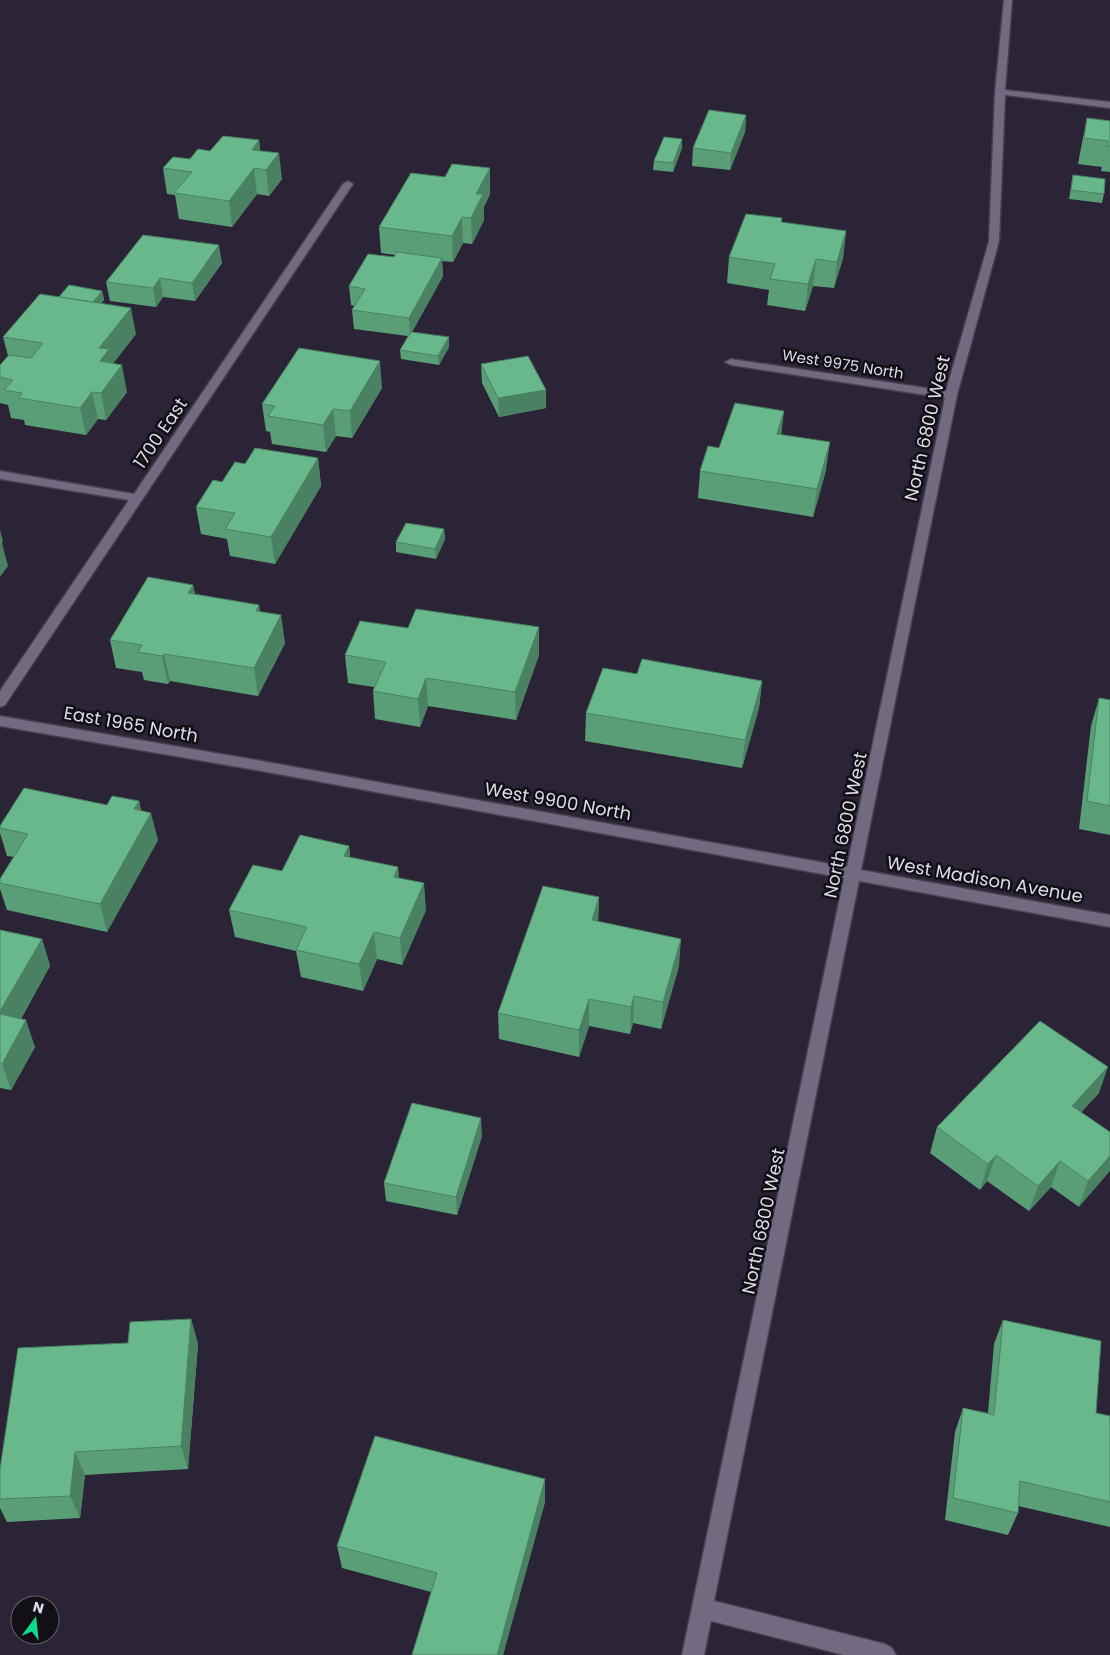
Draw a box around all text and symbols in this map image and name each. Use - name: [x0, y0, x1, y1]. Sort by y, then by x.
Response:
- street label: West 9975 North: [781, 344, 905, 384]
- street label: North 6800 West: [898, 353, 956, 503]
- street label: 1700 East: [127, 393, 193, 473]
- street label: East 1965 North: [62, 700, 200, 748]
- street label: North 6800 West: [817, 750, 873, 900]
- street label: West 9900 North: [483, 776, 633, 826]
- street label: West Madison Avenue: [885, 849, 1085, 909]
- street label: North 6800 West: [735, 1146, 791, 1296]
- north arrow: [10, 1595, 60, 1645]
- text: N: [31, 1596, 46, 1618]

